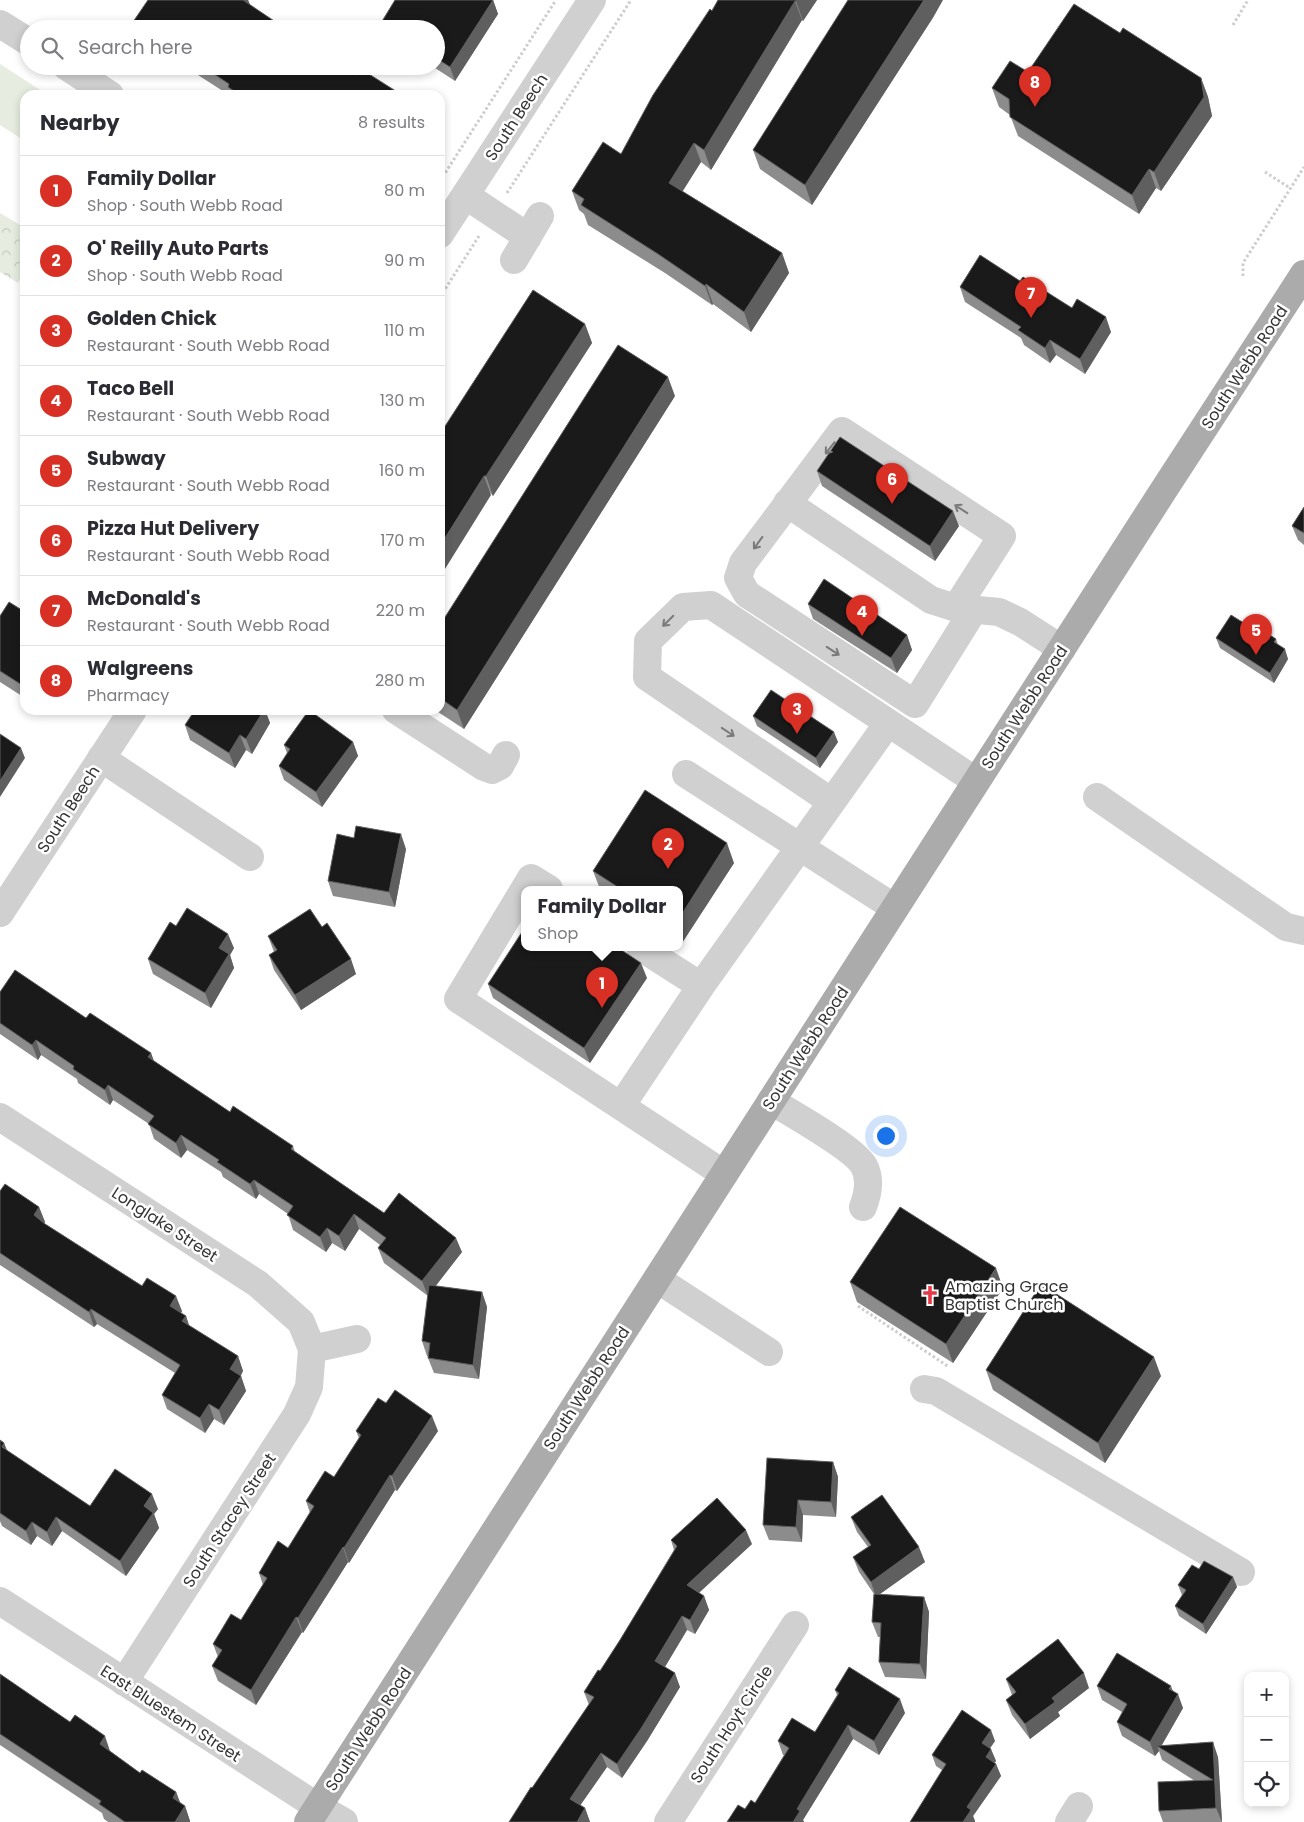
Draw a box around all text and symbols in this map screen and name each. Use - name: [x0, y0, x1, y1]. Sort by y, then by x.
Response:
- search box: [20, 20, 445, 75]
- icon: search: [38, 34, 66, 62]
- text: Search here: [78, 34, 192, 61]
- pin: 8: [1019, 66, 1051, 107]
- street label: South Beech: [480, 69, 553, 165]
- text: Nearby: [40, 108, 120, 137]
- text: 8 results: [358, 111, 425, 134]
- text: Family Dollar: [87, 165, 216, 192]
- text: 1: [53, 179, 59, 202]
- text: 80 m: [384, 179, 425, 202]
- text: Shop · South Webb Road: [87, 194, 283, 217]
- text: O' Reilly Auto Parts: [87, 235, 269, 262]
- text: 2: [51, 249, 61, 272]
- text: 90 m: [384, 249, 425, 272]
- text: Shop · South Webb Road: [87, 264, 283, 287]
- pin: 7: [1015, 277, 1047, 318]
- street label: South Webb Road: [1196, 301, 1293, 434]
- text: Golden Chick: [87, 305, 217, 332]
- text: 3: [51, 319, 61, 342]
- text: 110 m: [384, 319, 425, 342]
- text: Restaurant · South Webb Road: [87, 334, 330, 357]
- text: Taco Bell: [87, 375, 174, 402]
- text: 4: [51, 389, 61, 412]
- text: 130 m: [380, 389, 425, 412]
- text: Restaurant · South Webb Road: [87, 404, 330, 427]
- one-way arrow: [825, 441, 835, 455]
- text: Subway: [87, 445, 166, 472]
- text: 5: [51, 459, 61, 482]
- text: 160 m: [379, 459, 425, 482]
- pin: 6: [876, 463, 908, 504]
- text: Restaurant · South Webb Road: [87, 474, 330, 497]
- one-way arrow: [954, 504, 968, 515]
- text: Pizza Hut Delivery: [87, 515, 259, 542]
- text: 6: [51, 529, 61, 552]
- text: 170 m: [380, 529, 425, 552]
- one-way arrow: [753, 536, 763, 550]
- text: Restaurant · South Webb Road: [87, 544, 330, 567]
- text: McDonald's: [87, 585, 201, 612]
- pin: 4: [846, 595, 878, 636]
- text: 7: [52, 599, 60, 622]
- text: 220 m: [376, 599, 425, 622]
- text: Restaurant · South Webb Road: [87, 614, 330, 637]
- pin: 5: [1240, 614, 1272, 655]
- one-way arrow: [662, 615, 675, 627]
- street label: South Webb Road: [976, 641, 1073, 774]
- one-way arrow: [826, 646, 840, 656]
- text: Walgreens: [87, 655, 193, 682]
- text: 8: [51, 669, 61, 692]
- text: 280 m: [375, 669, 425, 692]
- text: Pharmacy: [87, 684, 169, 707]
- pin: 3: [781, 693, 813, 734]
- one-way arrow: [721, 727, 735, 737]
- street label: South Beech: [32, 761, 105, 857]
- pin: 2: [652, 828, 684, 869]
- popup: [521, 886, 683, 951]
- text: Family Dollar: [538, 893, 666, 920]
- text: Shop: [538, 922, 578, 945]
- pin: 1: [586, 967, 618, 1008]
- street label: South Webb Road: [757, 982, 854, 1115]
- your location: [873, 1123, 899, 1149]
- street label: Longlake Street: [107, 1181, 222, 1267]
- place label: Amazing Grace Baptist Church: [945, 1275, 1069, 1316]
- church icon: Amazing Grace Baptist Church: [919, 1284, 941, 1306]
- street label: South Webb Road: [538, 1322, 635, 1455]
- street label: South Stacey Street: [177, 1448, 282, 1592]
- street label: East Bluestem Street: [96, 1659, 246, 1768]
- street label: South Hoyt Circle: [685, 1661, 778, 1788]
- street label: South Webb Road: [320, 1663, 417, 1796]
- map controls: [1244, 1672, 1289, 1807]
- button: +: [1244, 1672, 1289, 1717]
- button: −: [1244, 1717, 1289, 1762]
- button: locate: [1244, 1762, 1289, 1807]

